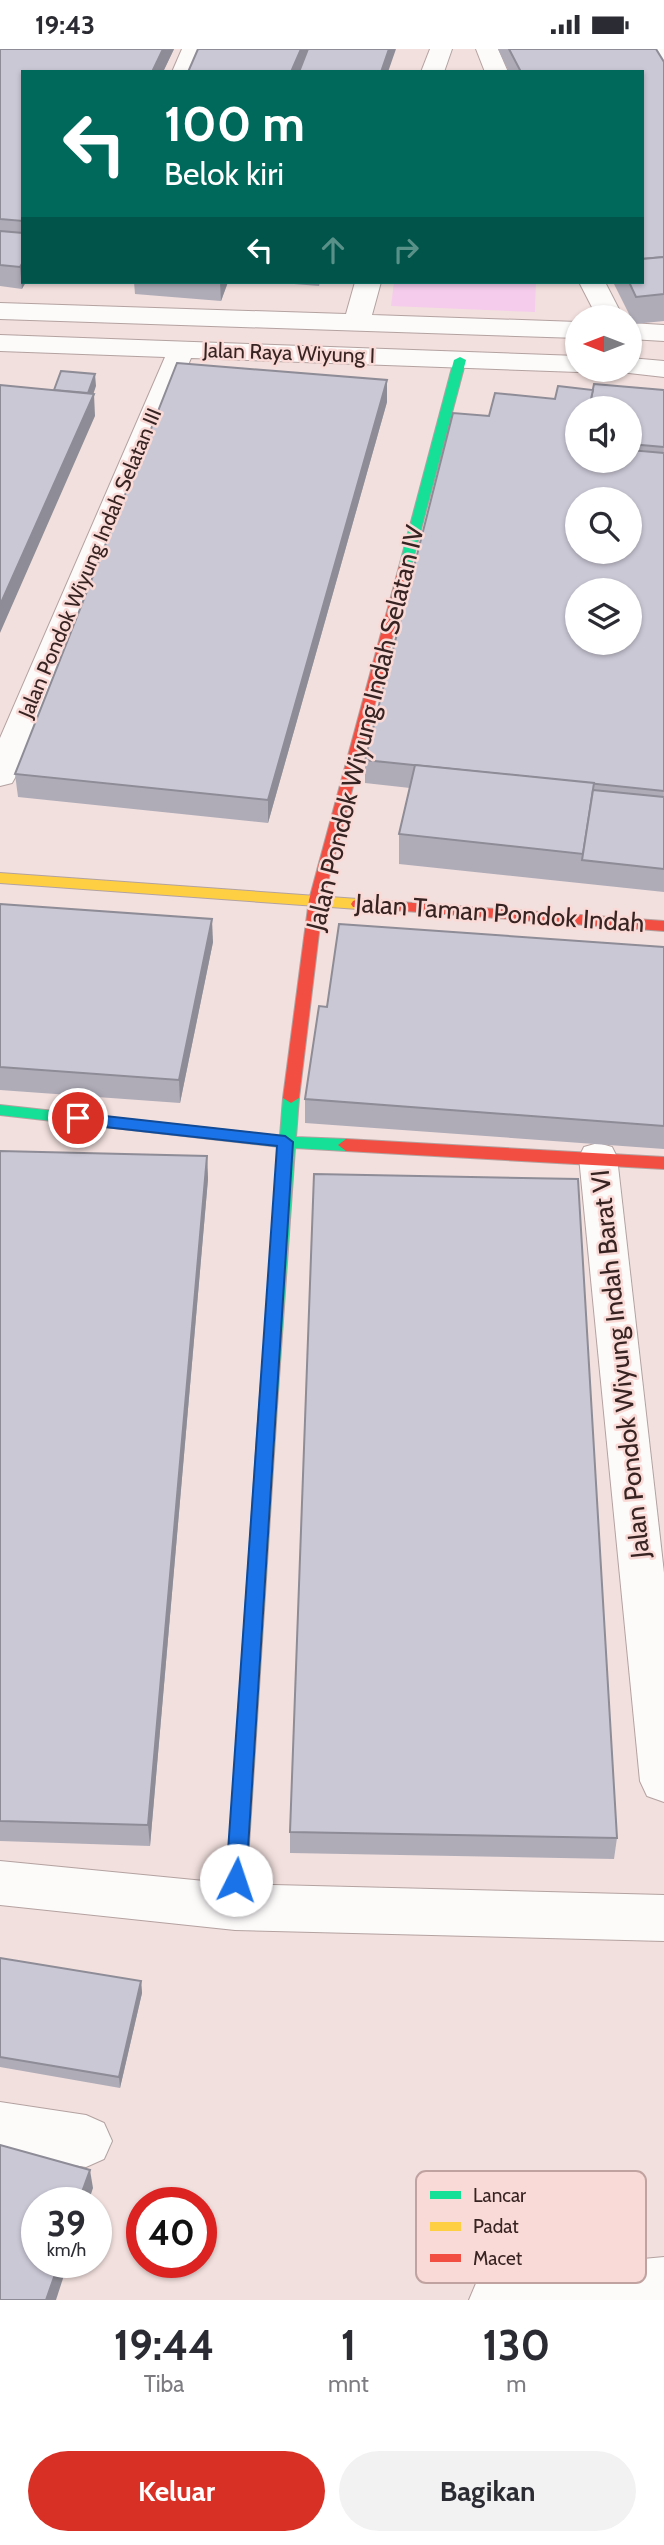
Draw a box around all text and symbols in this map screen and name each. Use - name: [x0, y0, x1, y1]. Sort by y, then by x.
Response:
- text: 19:43: [35, 9, 95, 41]
- text: 100 m: [164, 94, 305, 153]
- icon: left: [49, 98, 140, 189]
- text: Belok kiri: [164, 154, 284, 193]
- icon: left: [241, 231, 279, 269]
- icon: ahead: [314, 231, 352, 269]
- icon: right: [387, 231, 425, 269]
- north arrow: [565, 305, 642, 381]
- map controls: [565, 305, 642, 655]
- street label: Jalan Raya Wiyung I: [201, 337, 376, 368]
- button: sound: [565, 396, 642, 473]
- street label: Jalan Pondok Wiyung Indah Selatan III: [12, 404, 166, 722]
- button: search: [565, 487, 642, 564]
- street label: Jalan Pondok Wiyung Indah Selatan IV: [299, 522, 431, 935]
- button: layers: [565, 578, 642, 655]
- street label: Jalan Taman Pondok Indah: [353, 887, 646, 939]
- pin: [48, 1088, 108, 1148]
- icon: arrive: [59, 1099, 97, 1137]
- street label: Jalan Pondok Wiyung Indah Barat VI: [584, 1168, 656, 1561]
- position arrow: [199, 1843, 273, 1917]
- legend: [416, 2171, 646, 2283]
- text: Lancar: [473, 2184, 526, 2207]
- speed limit sign: 40: [126, 2187, 217, 2278]
- text: 39: [47, 2202, 86, 2245]
- text: Padat: [473, 2215, 519, 2238]
- text: km/h: [47, 2239, 86, 2261]
- text: Macet: [473, 2247, 523, 2270]
- text: 19:44: [114, 2319, 214, 2371]
- text: 1: [341, 2319, 356, 2371]
- text: 130: [482, 2319, 550, 2371]
- text: Tiba: [144, 2370, 184, 2398]
- text: mnt: [328, 2370, 369, 2398]
- text: m: [506, 2370, 526, 2398]
- button: Keluar: [28, 2451, 325, 2531]
- button: Bagikan: [339, 2451, 636, 2531]

